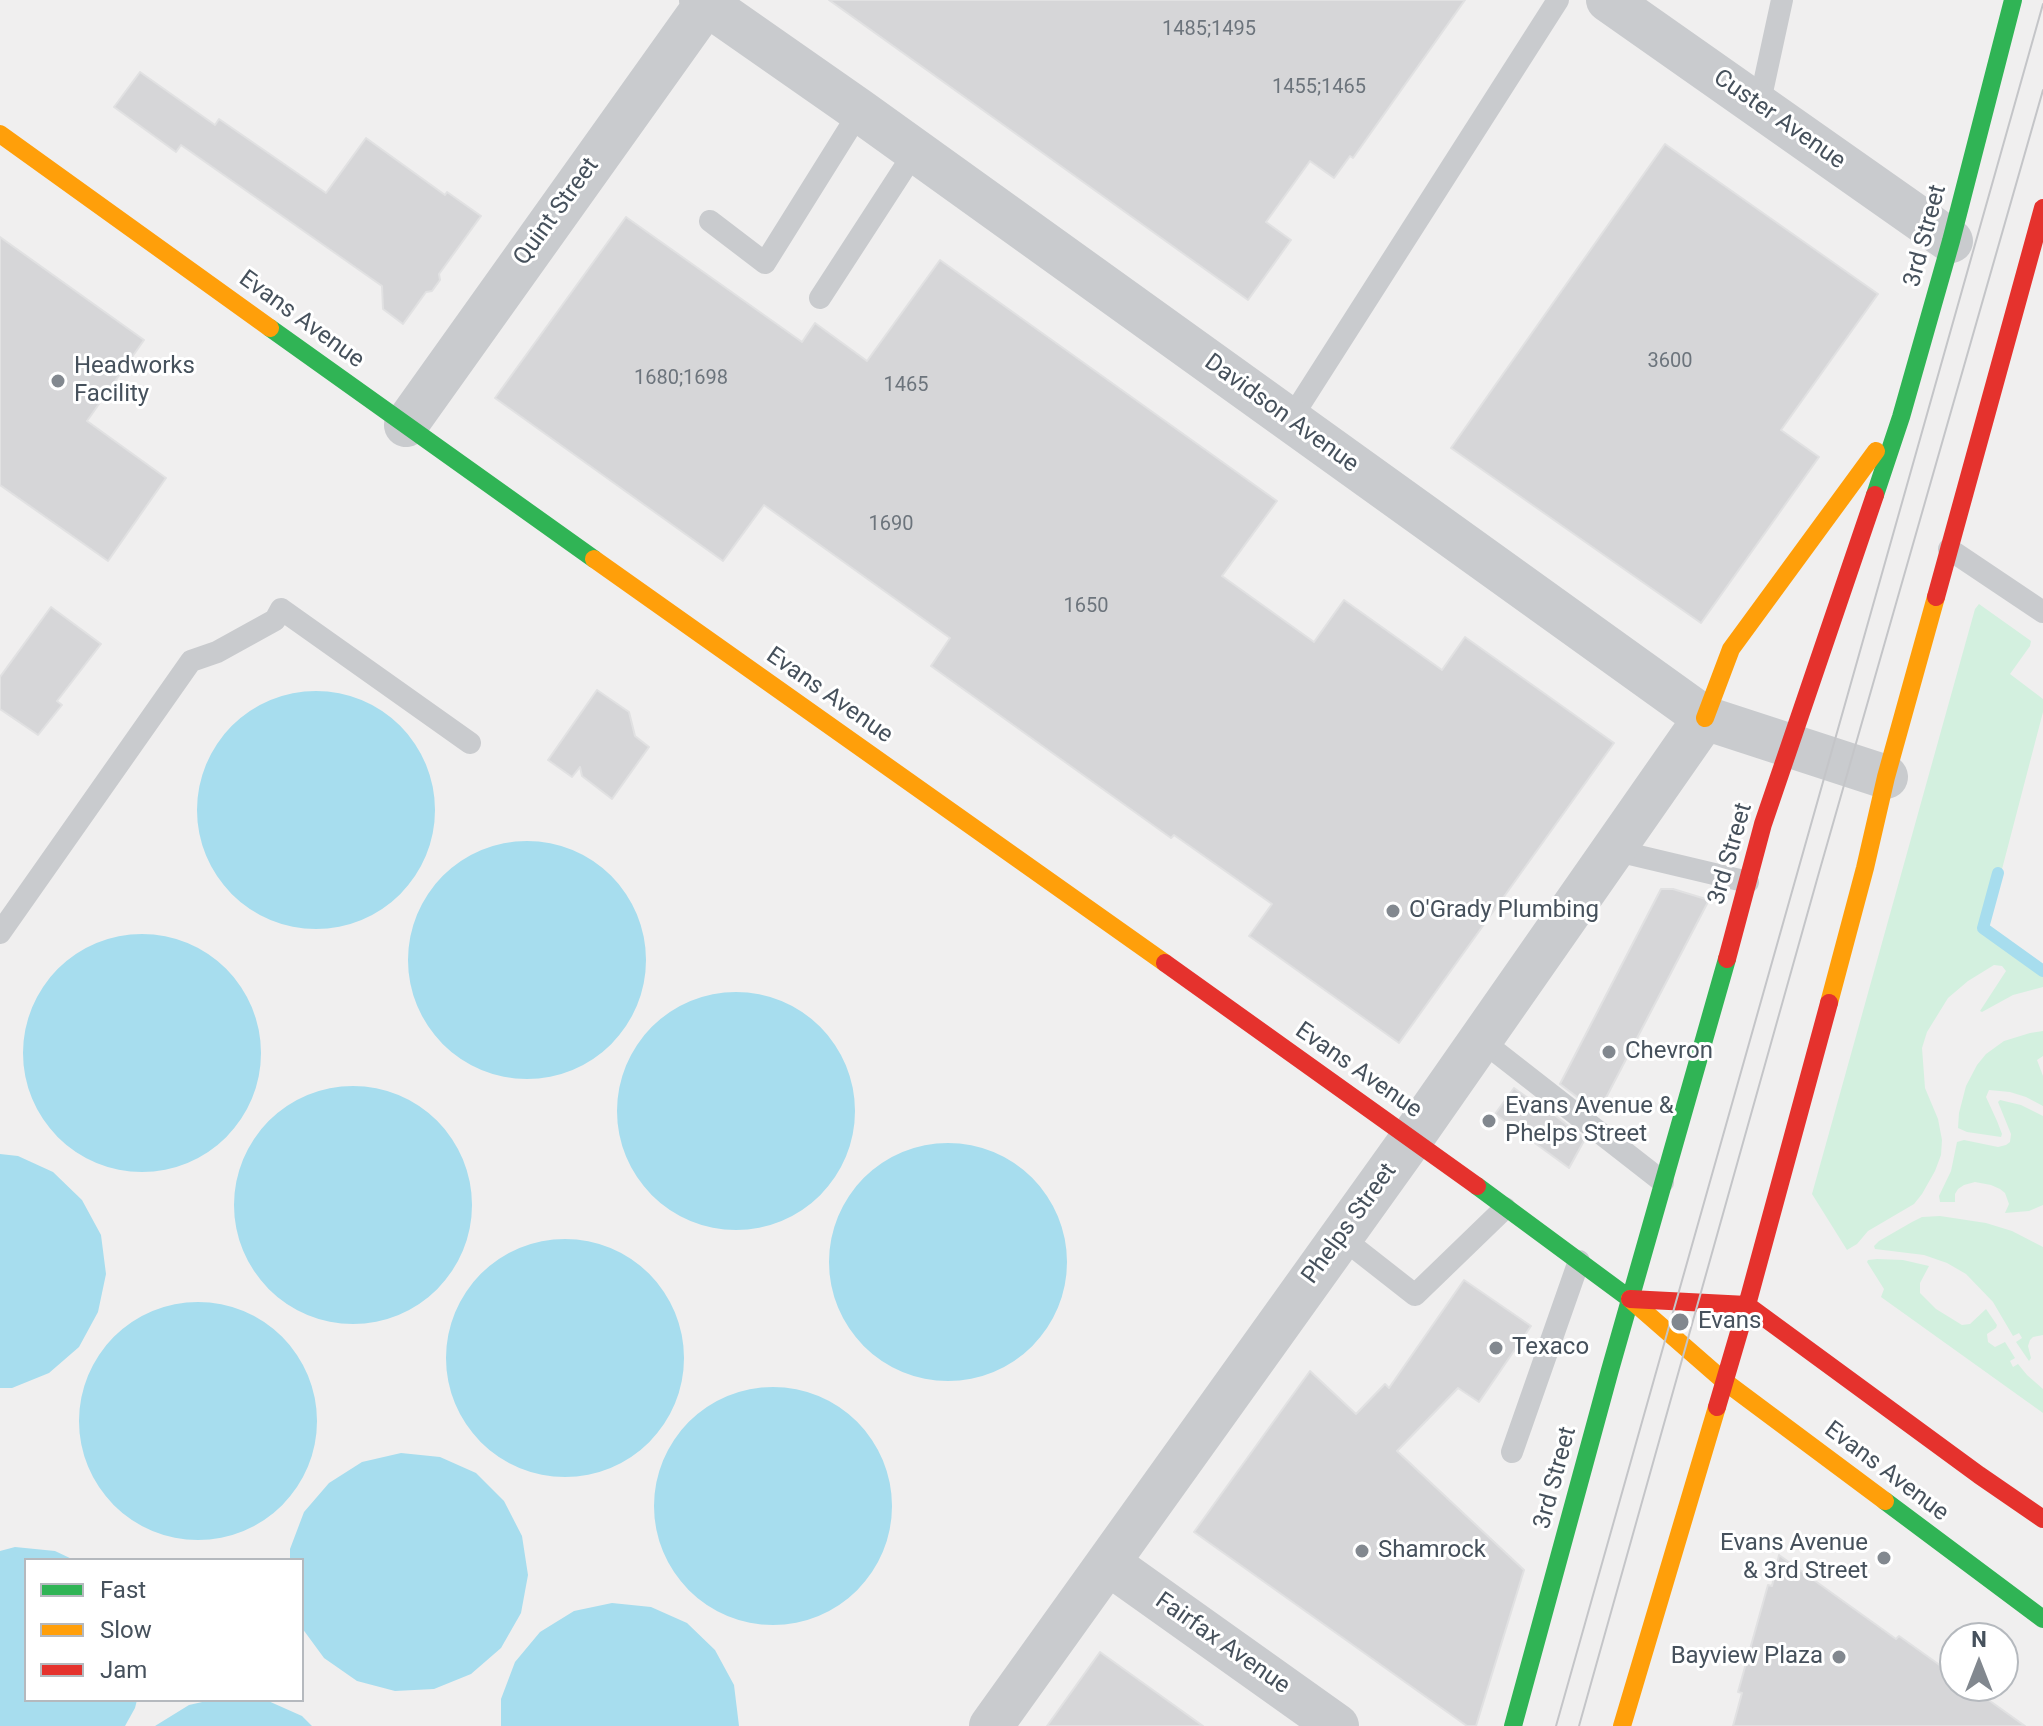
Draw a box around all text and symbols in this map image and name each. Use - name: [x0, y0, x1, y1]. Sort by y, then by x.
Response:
- house number: 1485;1495: [1162, 18, 1256, 42]
- street label: Custer Avenue: [1708, 64, 1850, 176]
- house number: 1455;1465: [1272, 76, 1366, 100]
- street label: Quint Street: [508, 153, 606, 271]
- street label: 3rd Street: [1899, 182, 1953, 290]
- street label: Evans Avenue: [233, 265, 369, 375]
- street label: Davidson Avenue: [1198, 348, 1364, 480]
- house number: 3600: [1648, 350, 1692, 374]
- place label: Headworks Facility: [74, 353, 195, 409]
- house number: 1680;1698: [634, 367, 728, 391]
- marker: Headworks Facility: [49, 372, 67, 390]
- house number: 1465: [884, 374, 928, 398]
- house number: 1690: [869, 513, 913, 537]
- house number: 1650: [1064, 595, 1108, 619]
- street label: Evans Avenue: [760, 642, 898, 750]
- street label: 3rd Street: [1703, 800, 1759, 908]
- place label: O'Grady Plumbing: [1409, 897, 1599, 925]
- marker: O'Grady Plumbing: [1384, 902, 1402, 920]
- street label: Evans Avenue: [1289, 1017, 1427, 1125]
- place label: Chevron: [1625, 1038, 1713, 1066]
- marker: Chevron: [1600, 1043, 1618, 1061]
- place label: Evans Avenue & Phelps Street: [1505, 1093, 1674, 1149]
- marker: Evans Avenue & Phelps Street: [1480, 1112, 1498, 1130]
- street label: Phelps Street: [1297, 1158, 1403, 1290]
- place label: Evans: [1698, 1308, 1761, 1336]
- marker: Evans: [1669, 1311, 1691, 1333]
- place label: Texaco: [1512, 1334, 1589, 1362]
- marker: Texaco: [1487, 1339, 1505, 1357]
- street label: Evans Avenue: [1818, 1416, 1954, 1528]
- street label: 3rd Street: [1529, 1424, 1583, 1532]
- place label: Evans Avenue & 3rd Street: [1720, 1530, 1868, 1586]
- place label: Shamrock: [1378, 1537, 1486, 1565]
- marker: Shamrock: [1353, 1542, 1371, 1560]
- marker: Evans Avenue & 3rd Street: [1875, 1549, 1893, 1567]
- legend: [24, 1558, 304, 1702]
- text: Fast: [100, 1576, 146, 1604]
- street label: Fairfax Avenue: [1149, 1587, 1295, 1701]
- text: Slow: [100, 1616, 152, 1644]
- north arrow: [1939, 1622, 2019, 1702]
- text: N: [1971, 1627, 1987, 1652]
- place label: Bayview Plaza: [1671, 1643, 1823, 1671]
- marker: Bayview Plaza: [1830, 1648, 1848, 1666]
- text: Jam: [100, 1656, 147, 1684]

